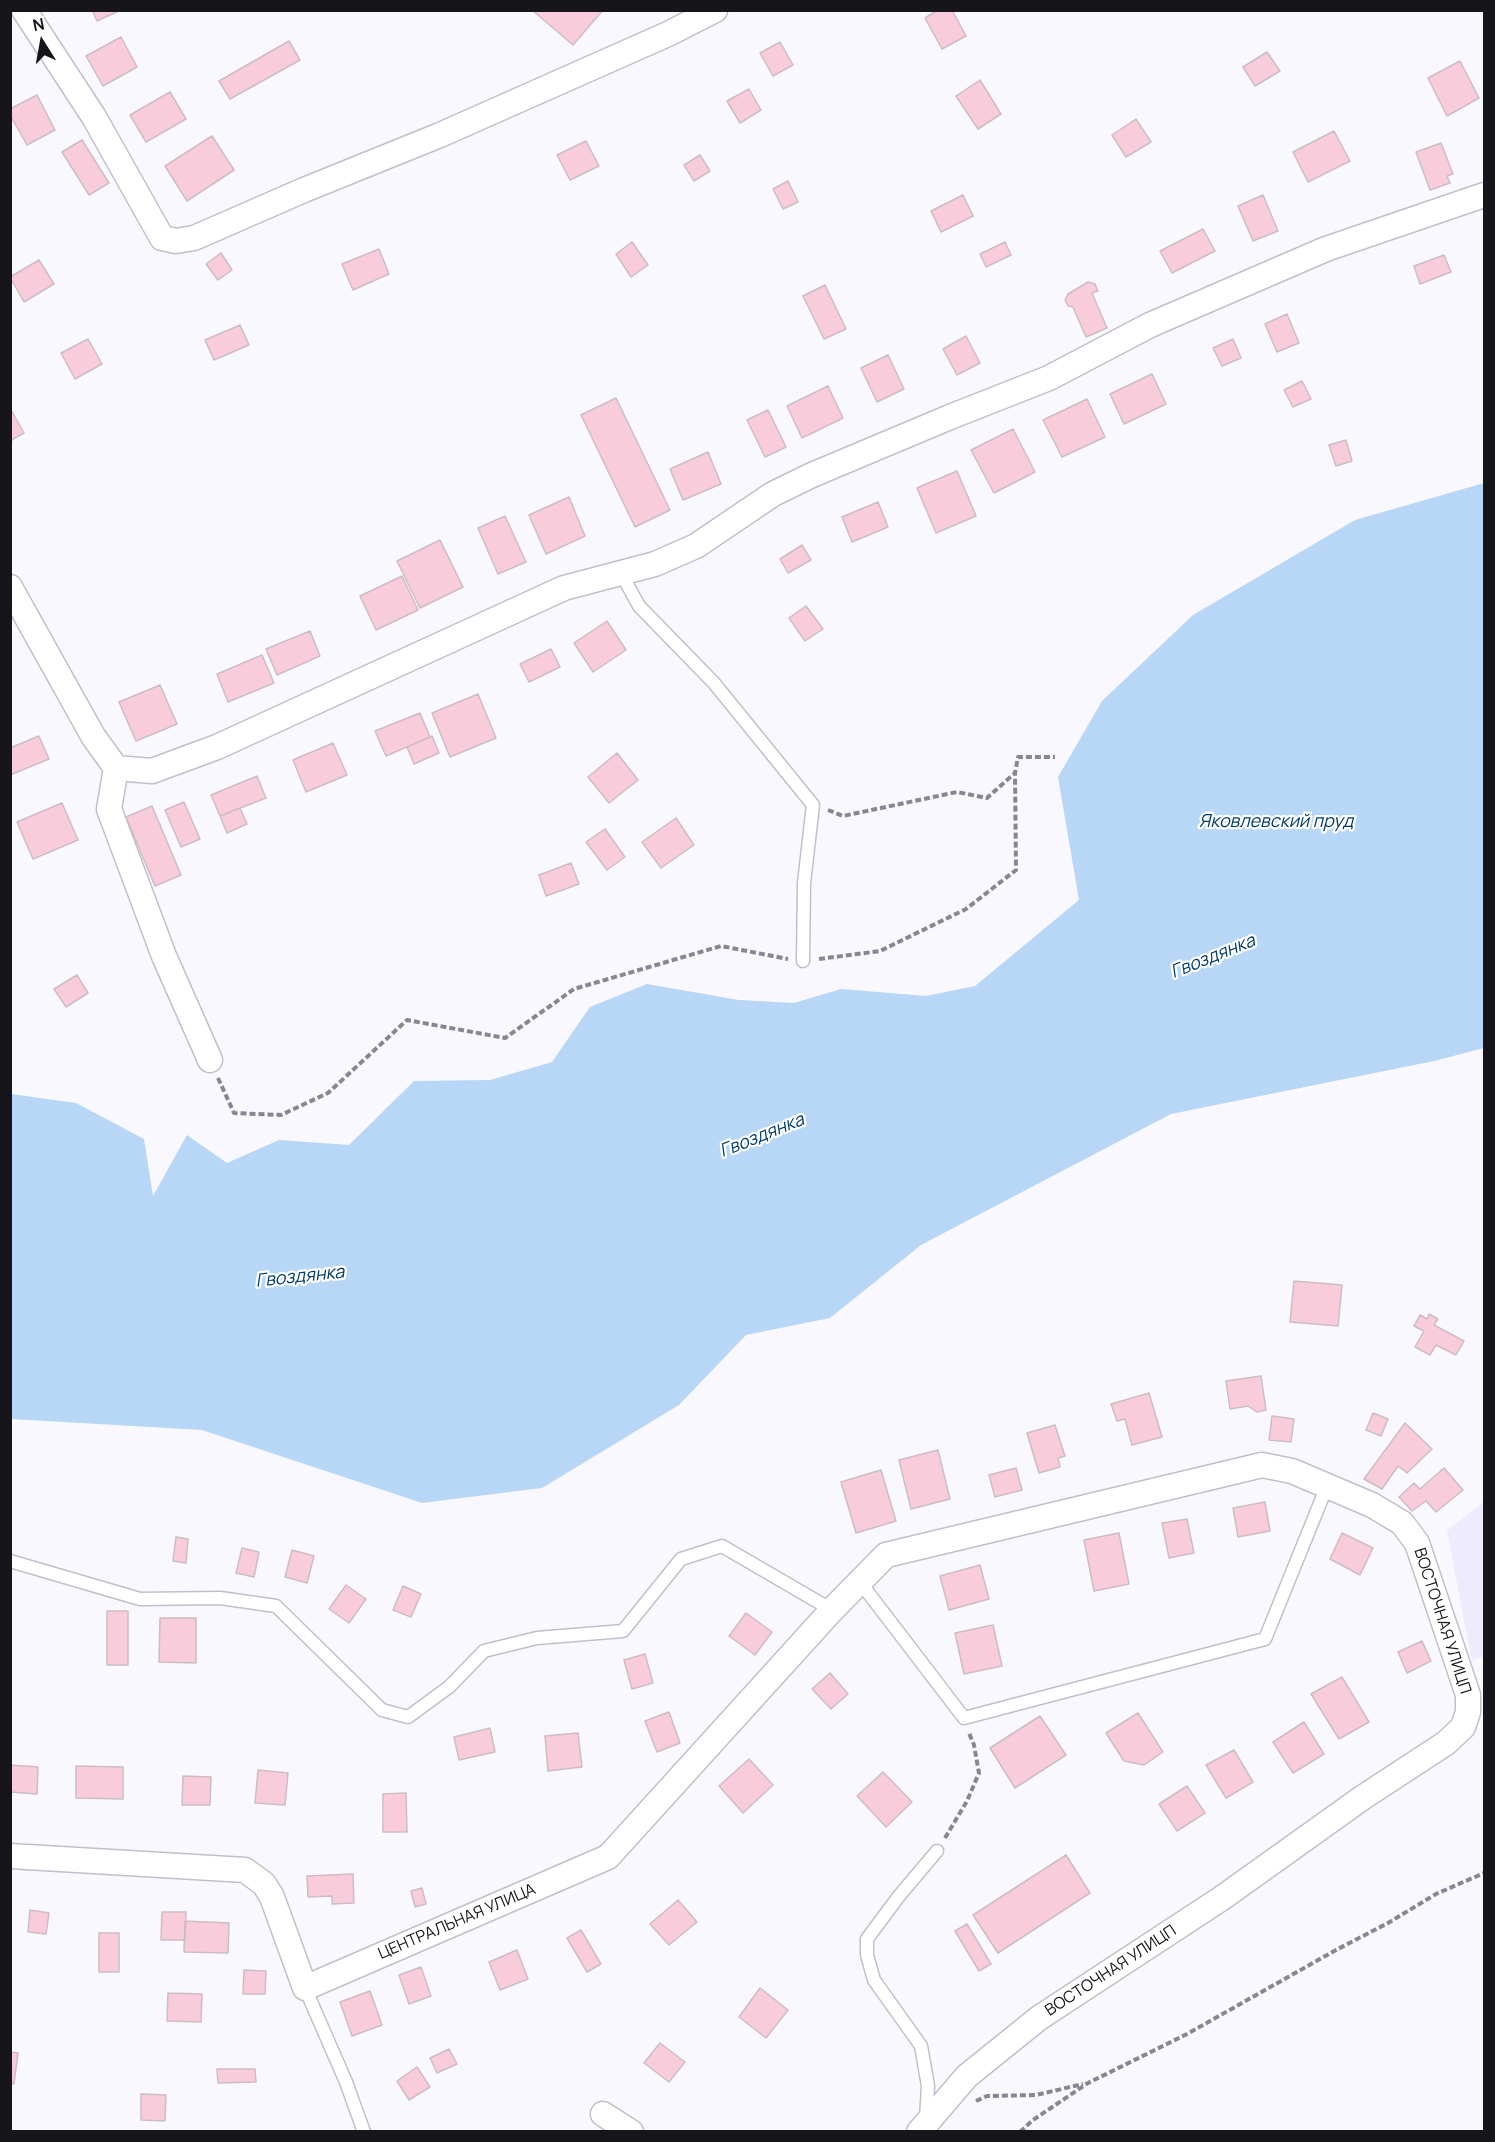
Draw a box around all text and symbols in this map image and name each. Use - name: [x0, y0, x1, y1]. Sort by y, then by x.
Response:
- north arrow: [12, 12, 72, 72]
- text: N: [31, 12, 46, 36]
- water label: Яковлевский пруд: [1199, 811, 1353, 833]
- water label: Гвоздянка: [1168, 930, 1258, 984]
- water label: Гвоздянка: [717, 1109, 807, 1163]
- water label: Гвоздянка: [255, 1262, 345, 1292]
- street label: ВОСТОЧНАЯ УЛИЦП: [1409, 1546, 1475, 1696]
- street label: ЦЕНТРАЛЬНАЯ УЛИЦА: [375, 1880, 539, 1964]
- street label: ВОСТОЧНАЯ УЛИЦП: [1042, 1922, 1180, 2020]

